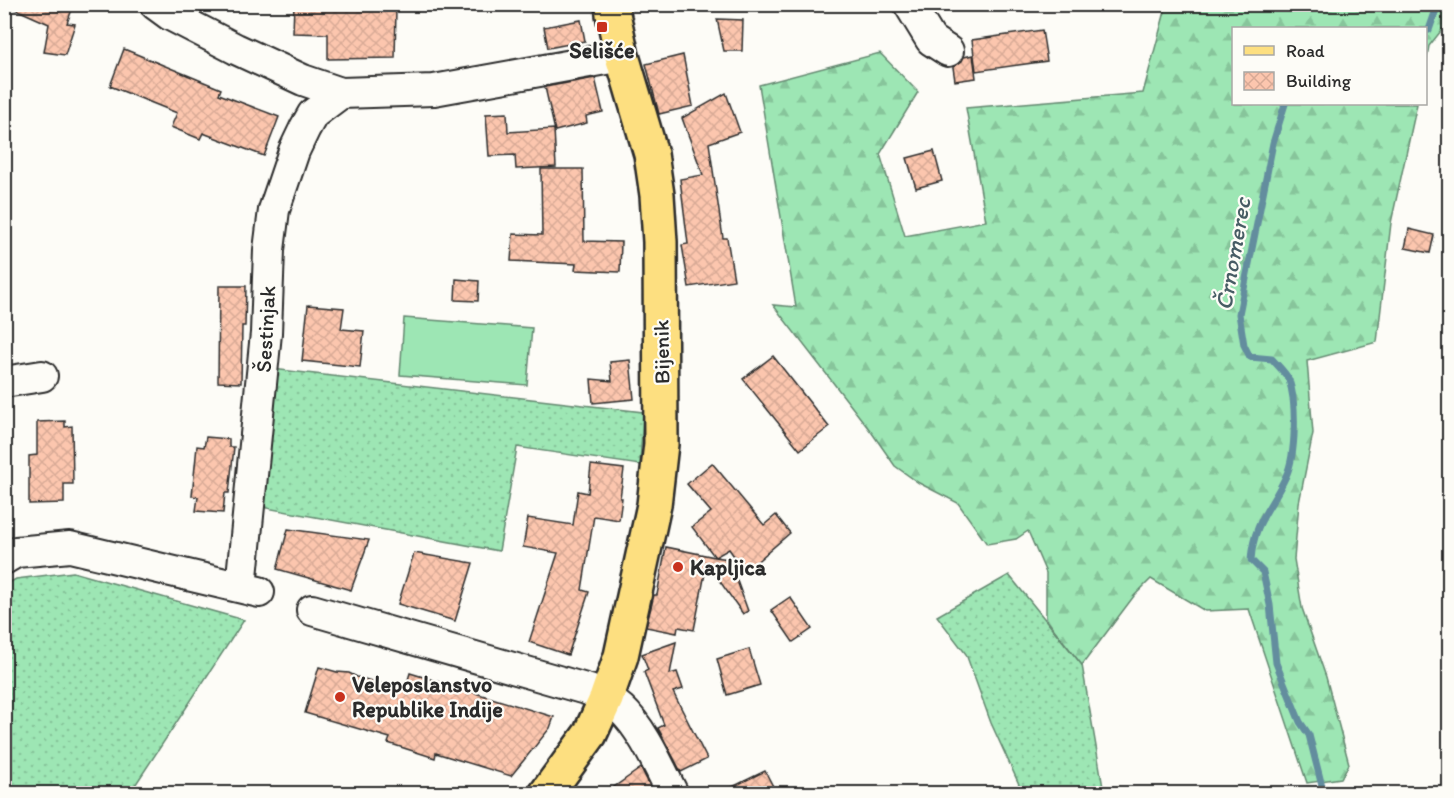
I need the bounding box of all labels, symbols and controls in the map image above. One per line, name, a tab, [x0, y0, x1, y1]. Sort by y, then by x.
marker: Selišće	[595, 20, 609, 34]
legend	[1232, 27, 1427, 105]
place label: Selišće	[569, 37, 635, 64]
text: Road	[1286, 40, 1325, 62]
text: Building	[1286, 70, 1352, 92]
water label: Črnomerec	[1208, 193, 1257, 312]
street label: Šestinjak	[250, 285, 281, 373]
street label: Bijenik	[647, 319, 676, 384]
place label: Kapljica	[690, 554, 767, 581]
marker: Kapljica	[671, 560, 685, 574]
place label: Veleposlanstvo Republike Indije	[352, 671, 503, 723]
marker: Veleposlanstvo Republike Indije	[333, 690, 347, 704]

